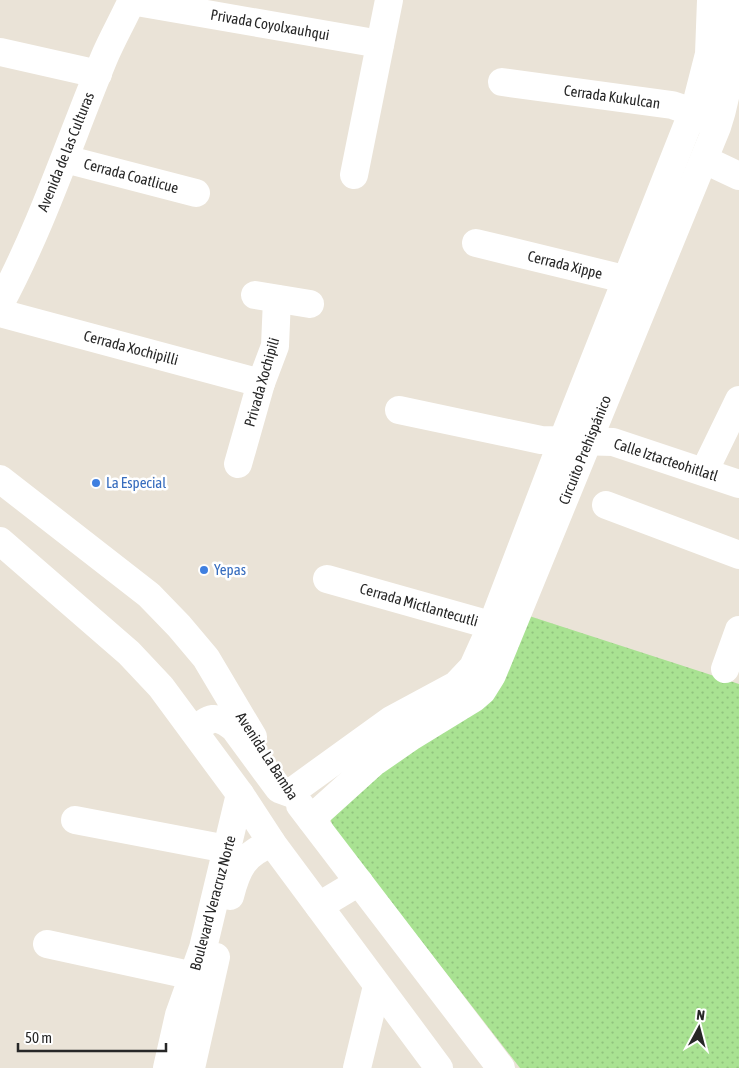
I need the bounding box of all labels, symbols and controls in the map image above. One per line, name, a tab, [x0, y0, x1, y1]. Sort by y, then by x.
street label: Privada Coyolxauhqui	[209, 6, 331, 43]
street label: Cerrada Kukulcan	[563, 81, 661, 112]
street label: Avenida de las Culturas	[34, 90, 97, 214]
street label: Cerrada Coatlicue	[82, 155, 181, 196]
street label: Cerrada Xippe	[526, 247, 604, 282]
street label: Cerrada Xochipilli	[82, 327, 180, 368]
street label: Privada Xochipili	[241, 335, 282, 429]
street label: Circuito Prehispánico	[555, 393, 614, 507]
street label: Calle Iztacteohitlatl	[612, 435, 720, 484]
place label: La Especial	[106, 474, 166, 491]
marker: La Especial	[90, 477, 102, 489]
place label: Yepas	[214, 561, 246, 578]
marker: Yepas	[198, 564, 210, 576]
street label: Cerrada Mictlantecutli	[358, 579, 480, 630]
street label: Avenida La Bamba	[233, 709, 302, 803]
street label: Boulevard Veracruz Norte	[186, 833, 239, 972]
north arrow	[674, 1003, 724, 1053]
text: N	[696, 1007, 706, 1024]
scale bar	[18, 1020, 165, 1052]
text: 50 m	[25, 1029, 52, 1046]

